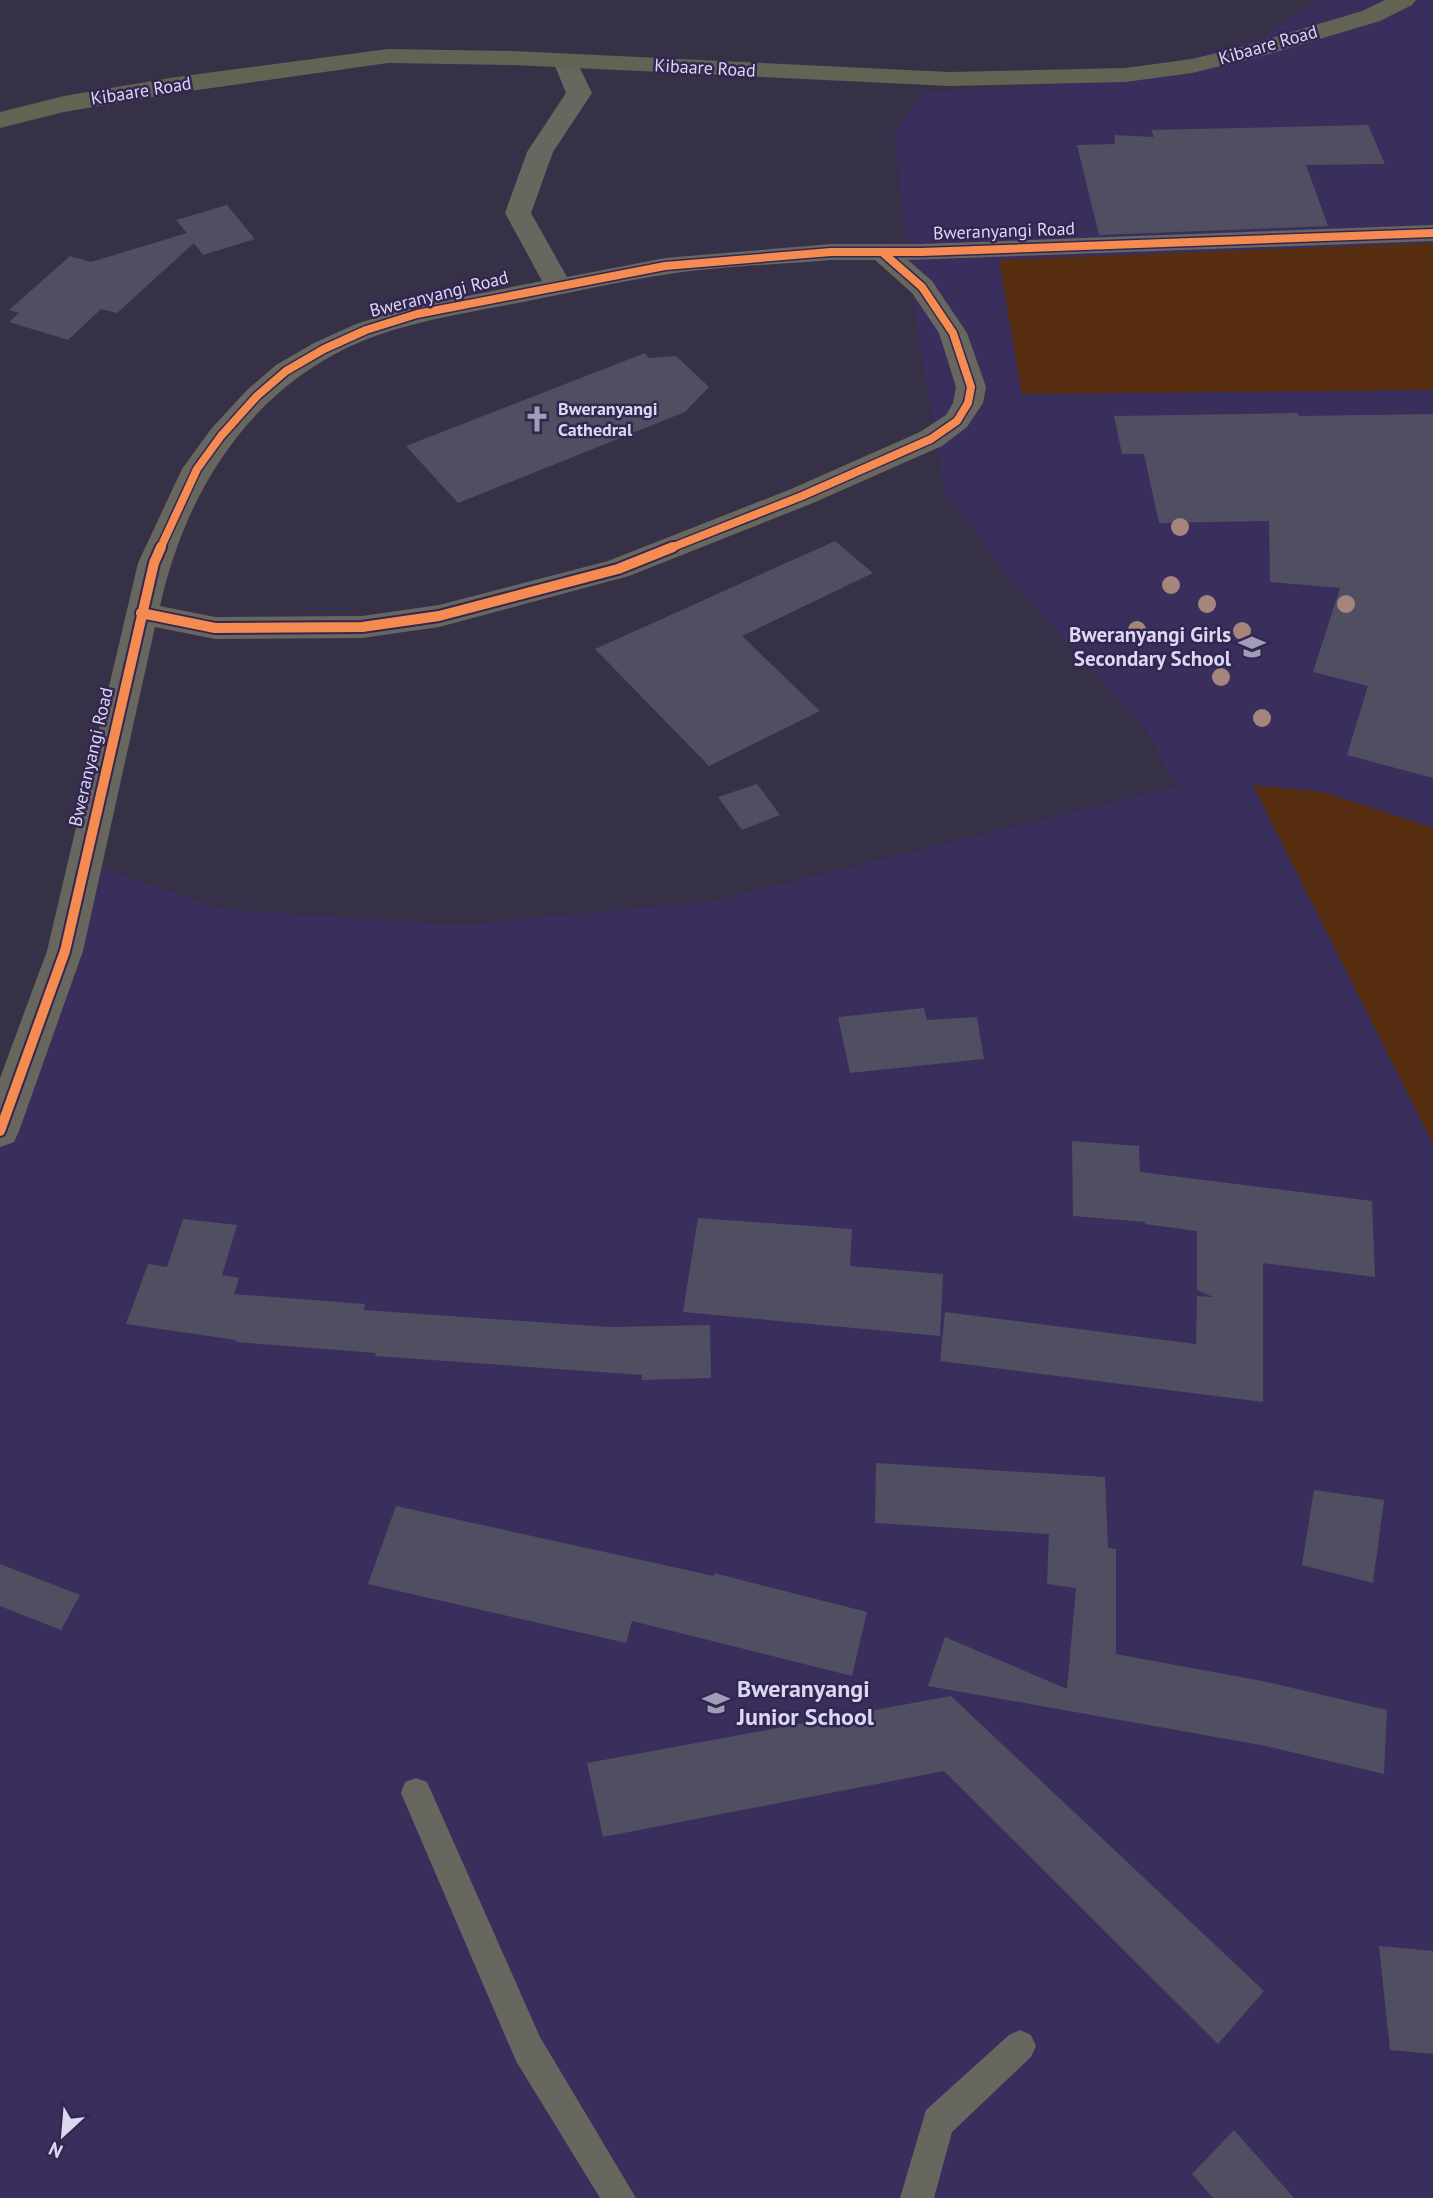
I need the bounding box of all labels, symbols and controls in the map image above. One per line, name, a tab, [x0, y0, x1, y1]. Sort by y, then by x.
street label: Kibaare Road	[1216, 19, 1320, 70]
street label: Kibaare Road	[654, 53, 756, 82]
street label: Kibaare Road	[89, 71, 193, 110]
street label: Bweranyangi Road	[933, 217, 1075, 244]
street label: Bweranyangi Road	[367, 265, 511, 322]
place label: Bweranyangi Cathedral	[558, 397, 658, 441]
church icon: Bweranyangi Cathedral	[522, 404, 552, 434]
place label: Bweranyangi Girls Secondary School	[1069, 621, 1232, 672]
school or university icon: Bweranyangi Girls Secondary School	[1237, 632, 1267, 662]
street label: Bweranyangi Road	[63, 685, 118, 829]
place label: Bweranyangi Junior School	[736, 1673, 875, 1732]
school or university icon: Bweranyangi Junior School	[701, 1688, 731, 1718]
north arrow	[28, 2100, 98, 2170]
text: N	[45, 2137, 66, 2164]

